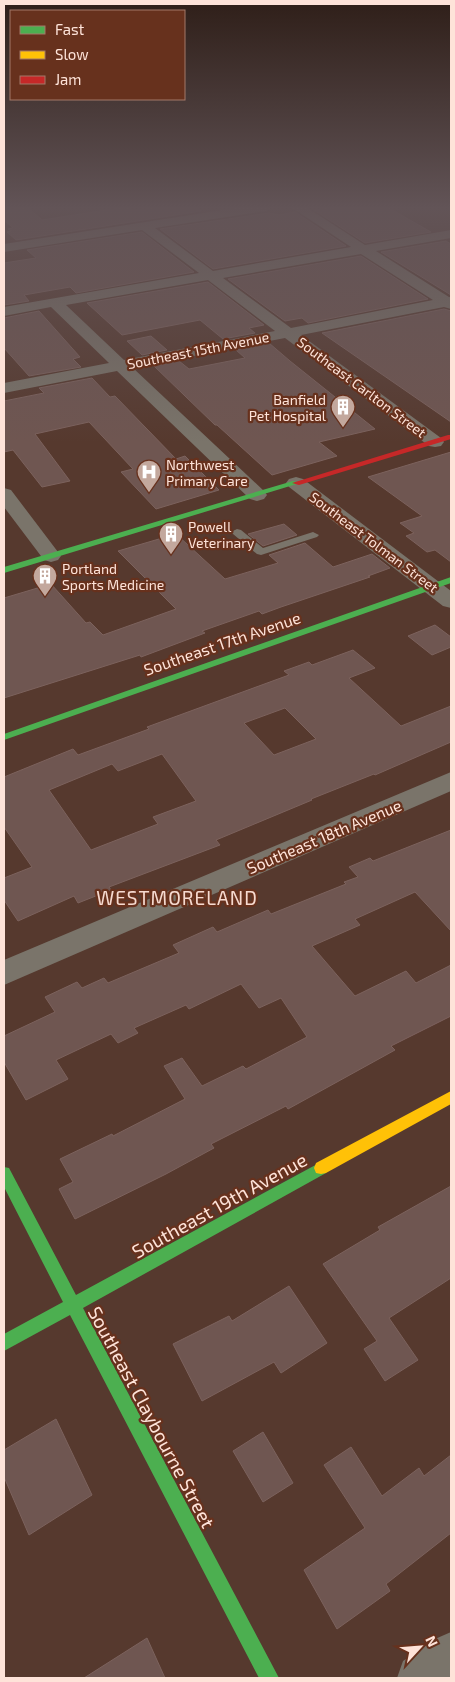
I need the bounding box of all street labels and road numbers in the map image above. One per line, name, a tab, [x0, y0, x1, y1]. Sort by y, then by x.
street label: Southeast 15th Avenue	[126, 328, 270, 372]
street label: Southeast Carlton Street	[294, 333, 430, 441]
street label: Southeast Tolman Street	[306, 488, 442, 596]
street label: Southeast 17th Avenue	[141, 607, 303, 679]
street label: Southeast 18th Avenue	[244, 795, 404, 877]
street label: Southeast 19th Avenue	[128, 1147, 310, 1263]
street label: Southeast Claybourne Street	[84, 1302, 220, 1532]

